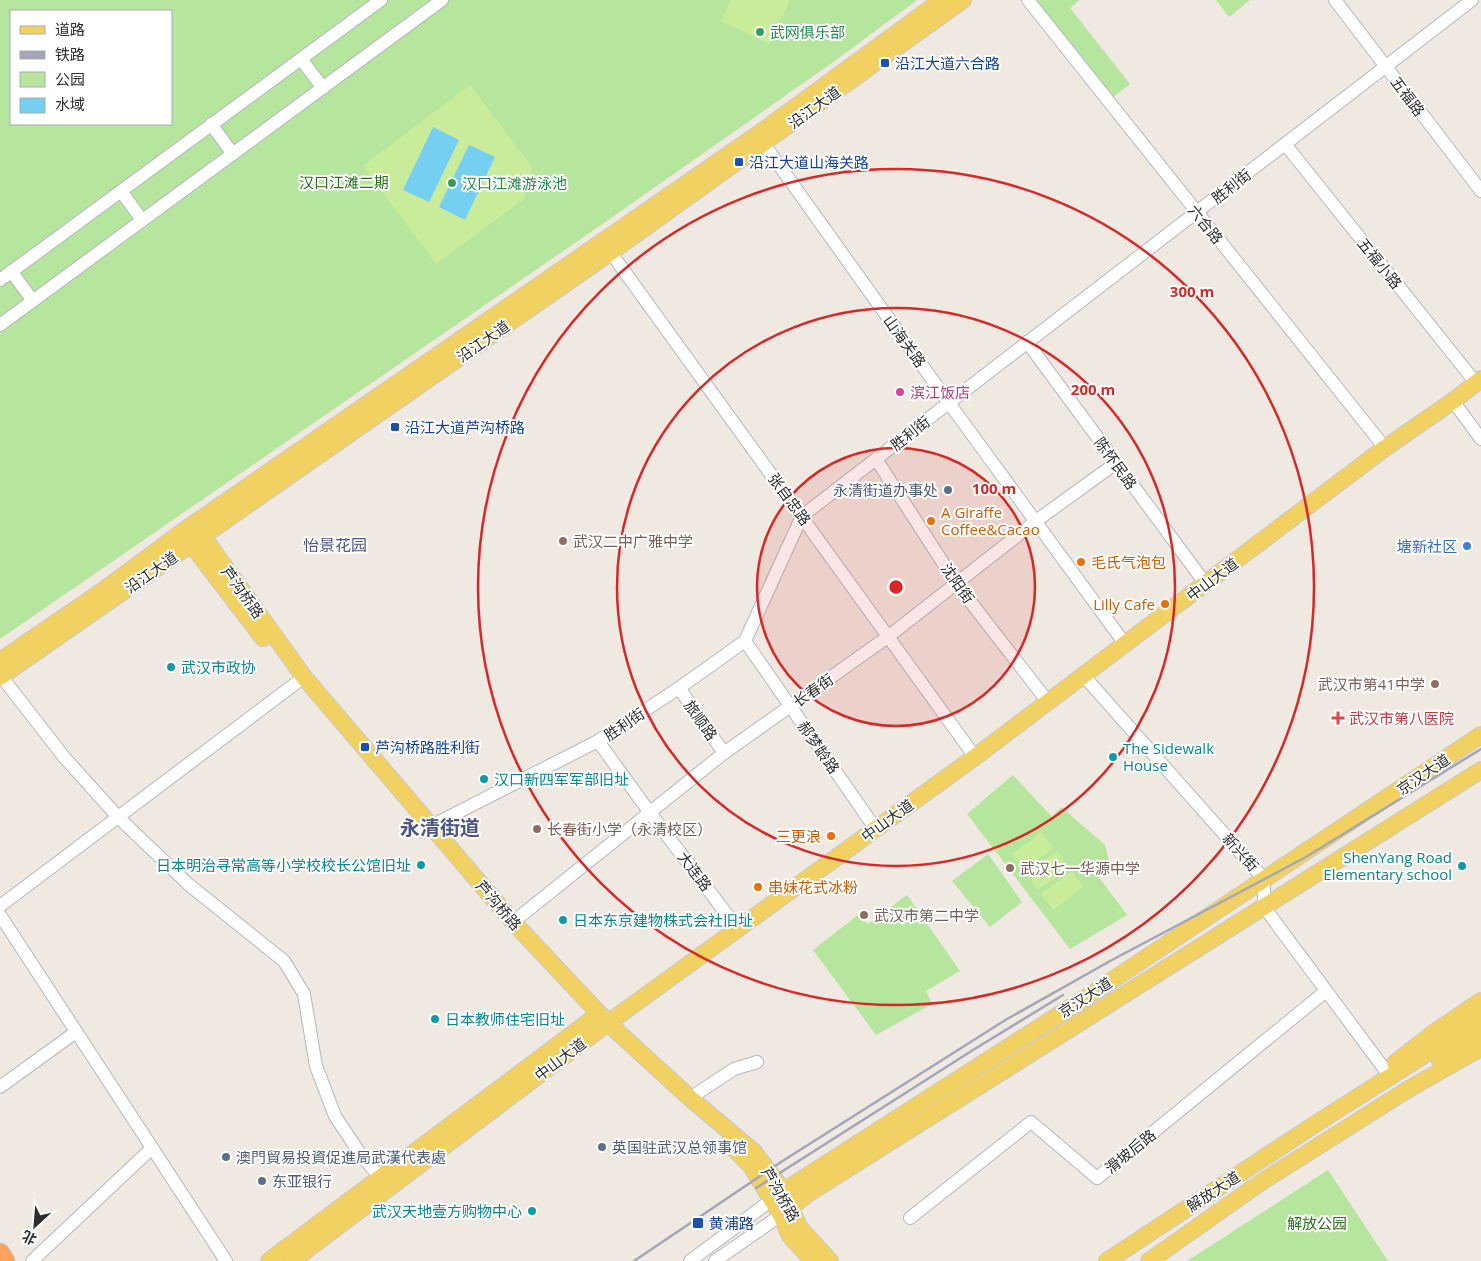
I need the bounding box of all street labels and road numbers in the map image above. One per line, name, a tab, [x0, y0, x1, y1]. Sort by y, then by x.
street label: 五福路	[1386, 72, 1430, 120]
street label: 沿江大道	[784, 81, 844, 133]
street label: 胜利街	[1207, 164, 1255, 208]
street label: 六合路	[1184, 200, 1228, 248]
street label: 五福小路	[1353, 233, 1407, 293]
street label: 山海关路	[879, 311, 931, 371]
street label: 沿江大道	[453, 316, 513, 366]
street label: 胜利街	[886, 411, 934, 455]
street label: 陈怀民路	[1090, 433, 1142, 493]
street label: 张自忠路	[764, 469, 816, 529]
street label: 沿江大道	[121, 547, 181, 597]
street label: 中山大道	[1182, 553, 1242, 605]
street label: 沈阳街	[937, 559, 979, 607]
street label: 芦沟桥路	[217, 562, 269, 622]
street label: 长春街	[789, 669, 837, 711]
street label: 旅顺路	[680, 696, 722, 744]
street label: 胜利街	[600, 703, 648, 745]
street label: 郝梦龄路	[794, 717, 844, 777]
street label: 京汉大道	[1393, 749, 1453, 799]
street label: 中山大道	[857, 794, 917, 846]
street label: 新兴街	[1219, 829, 1263, 875]
street label: 大连路	[673, 847, 717, 895]
street label: 芦沟桥路	[472, 876, 526, 934]
street label: 京汉大道	[1054, 972, 1116, 1022]
street label: 中山大道	[530, 1033, 590, 1085]
street label: 滑坡后路	[1100, 1124, 1160, 1178]
street label: 芦沟桥路	[757, 1163, 805, 1225]
street label: 解放大道	[1182, 1166, 1244, 1216]

